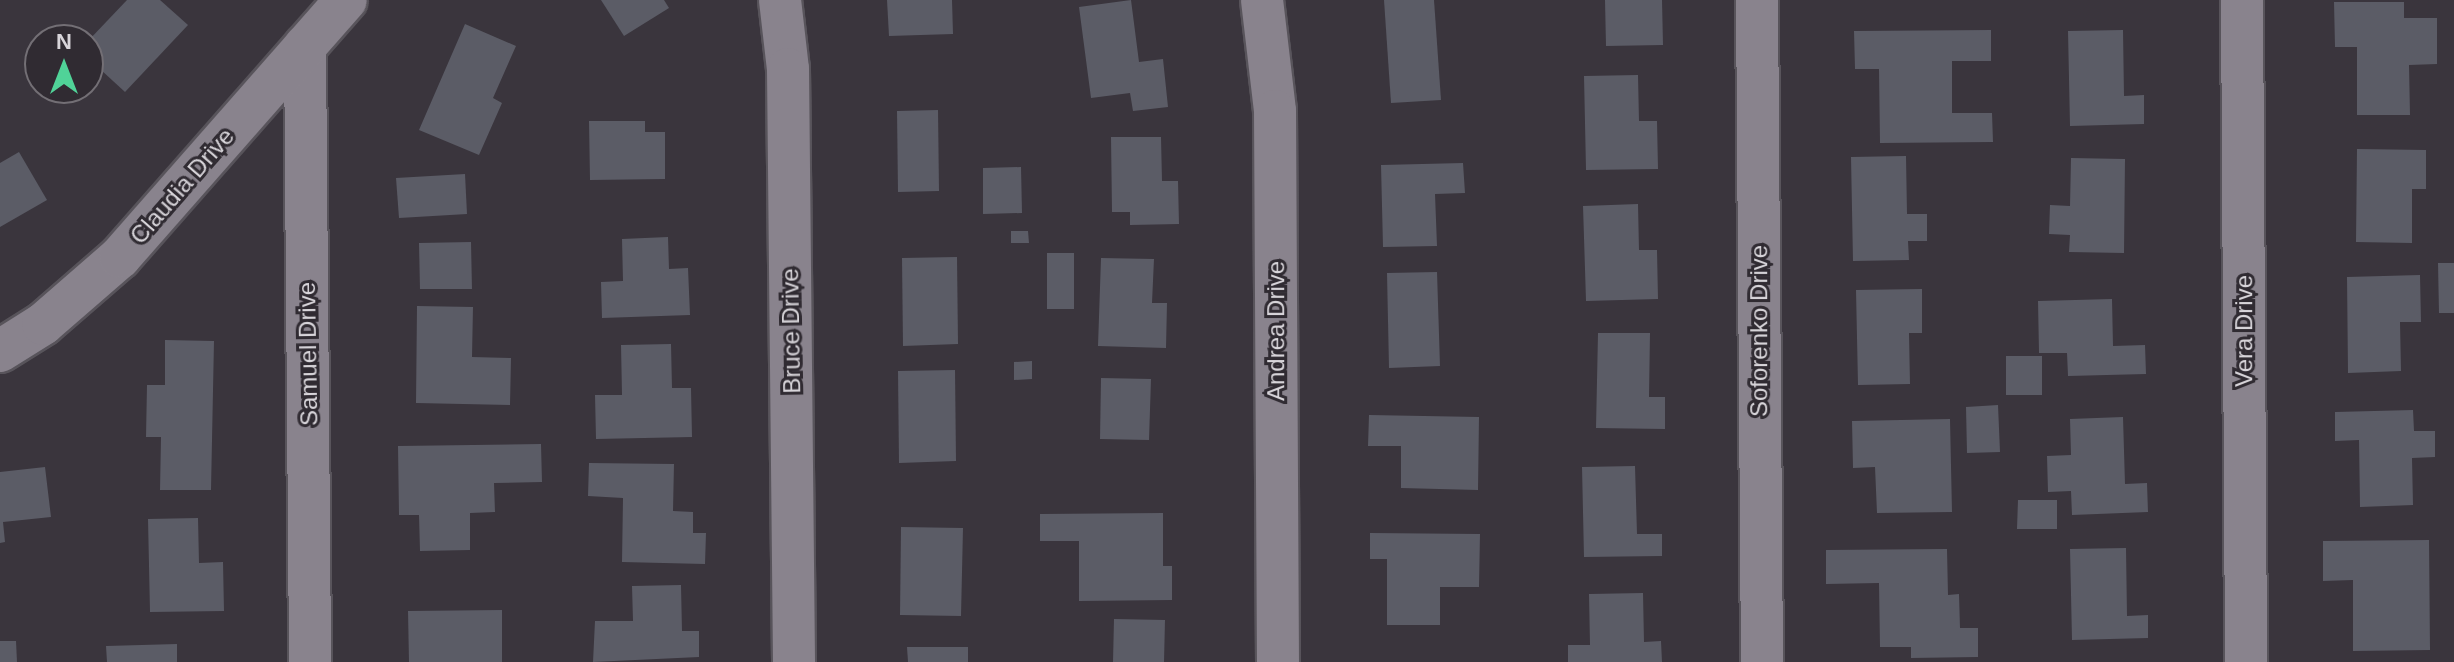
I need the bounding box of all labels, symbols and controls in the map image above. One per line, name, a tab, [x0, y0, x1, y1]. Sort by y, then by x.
north arrow	[24, 24, 104, 104]
text: N	[56, 29, 72, 54]
street label: Claudia Drive	[124, 122, 240, 250]
street label: Soforenko Drive	[1745, 245, 1773, 417]
street label: Andrea Drive	[1262, 261, 1290, 401]
street label: Bruce Drive	[776, 268, 806, 394]
street label: Vera Drive	[2230, 275, 2258, 387]
street label: Samuel Drive	[292, 282, 324, 426]

